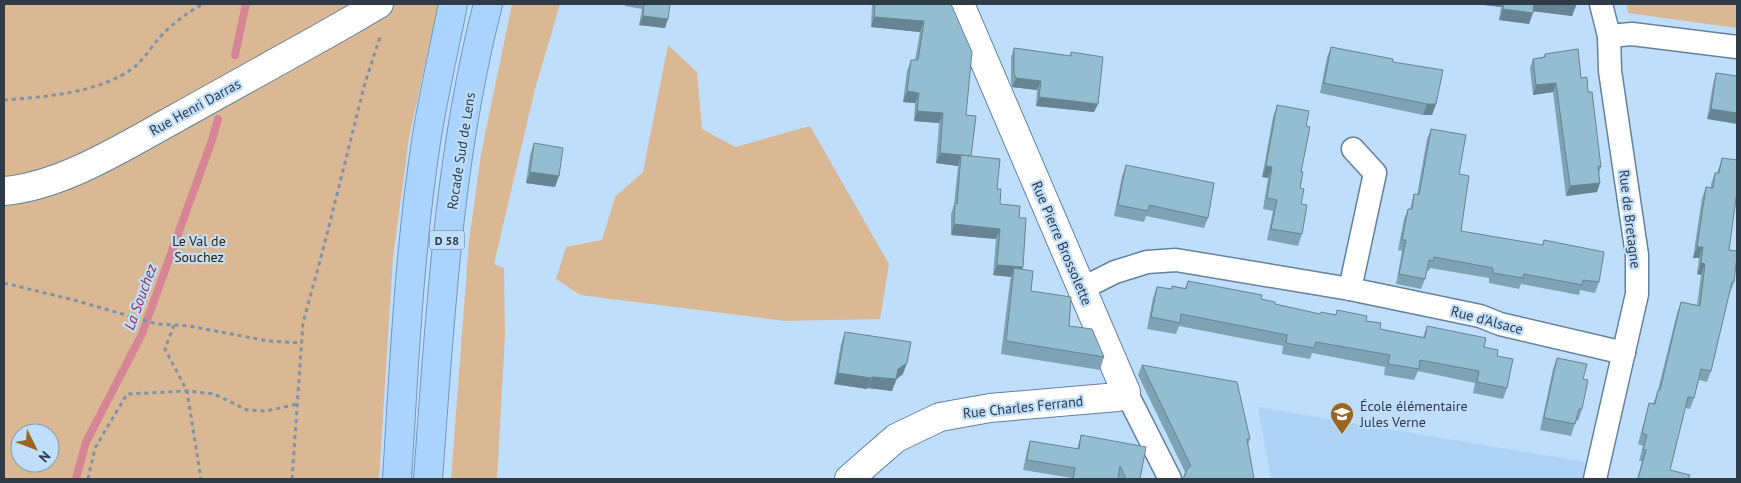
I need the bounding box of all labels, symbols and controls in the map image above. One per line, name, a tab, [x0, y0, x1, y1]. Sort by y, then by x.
street label: Rue Henri Darras	[146, 74, 244, 139]
street label: Rocade Sud de Lens	[443, 91, 479, 211]
street label: Rue de Bretagne	[1615, 169, 1645, 269]
street label: Rue Pierre Brossolette	[1028, 178, 1096, 308]
road number: D 58	[430, 230, 464, 250]
park label: Le Val de Souchez	[172, 232, 226, 266]
water label: La Souchez	[119, 261, 161, 332]
street label: Rue d'Alsace	[1449, 302, 1525, 338]
street label: Rue Charles Ferrand	[962, 392, 1084, 422]
place label: École élémentaire Jules Verne	[1359, 397, 1468, 431]
school or university icon: École élémentaire Jules Verne	[1329, 401, 1355, 435]
north arrow	[10, 423, 60, 473]
text: N	[35, 447, 54, 466]

